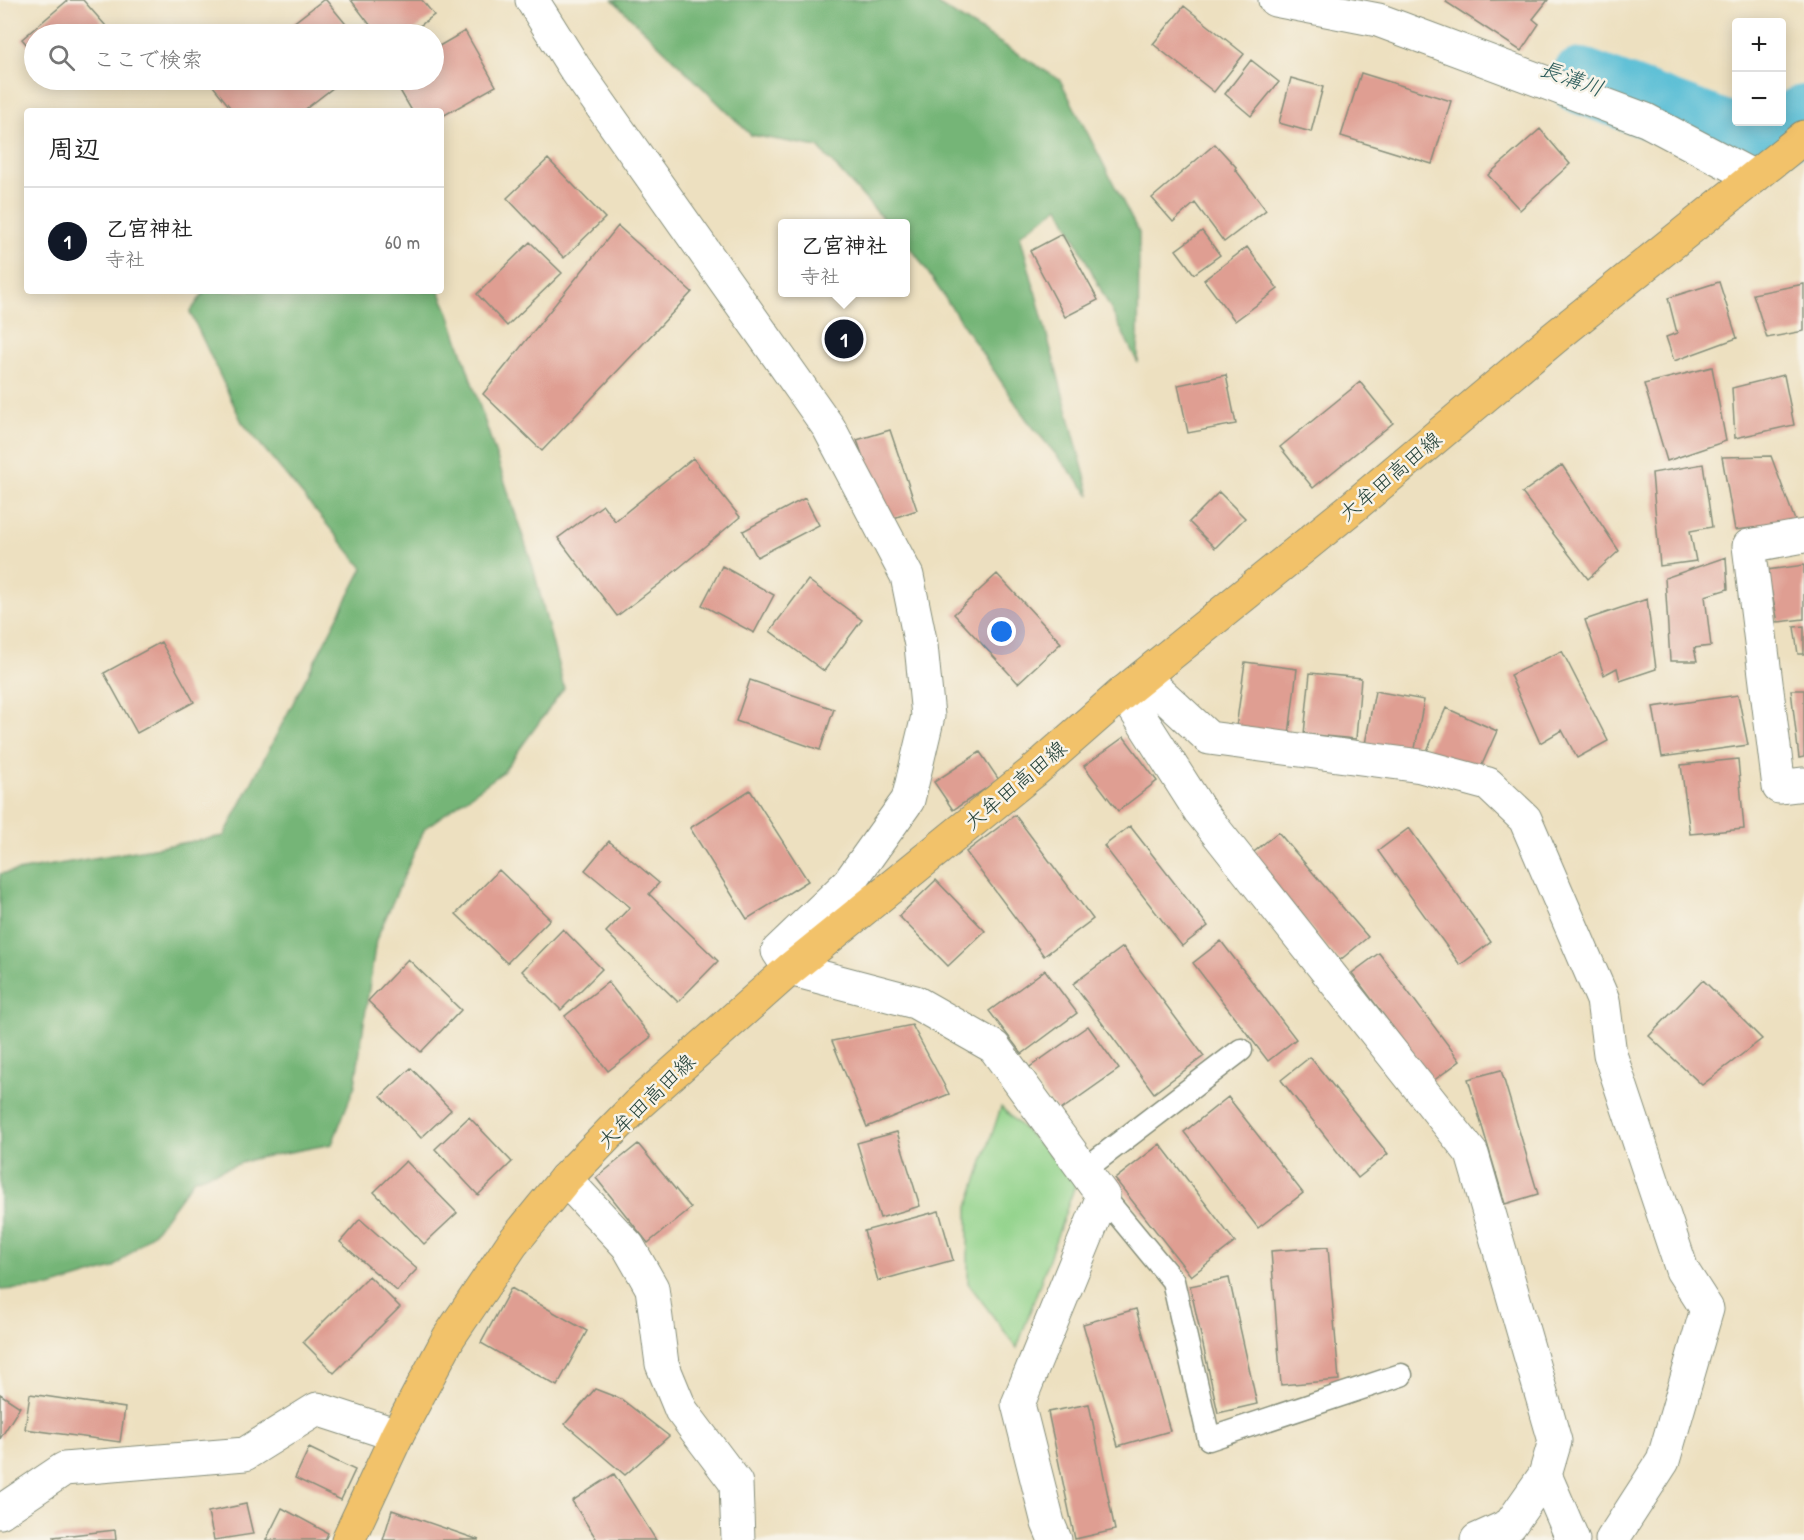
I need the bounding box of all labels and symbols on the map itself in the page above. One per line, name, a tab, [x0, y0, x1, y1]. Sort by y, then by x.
water label: 長溝川	[1536, 53, 1608, 103]
pin: 1	[824, 316, 864, 362]
street label: 大牟田高田線	[1332, 424, 1448, 528]
your location	[987, 617, 1016, 646]
street label: 大牟田高田線	[957, 733, 1073, 837]
street label: 大牟田高田線	[591, 1047, 701, 1155]

